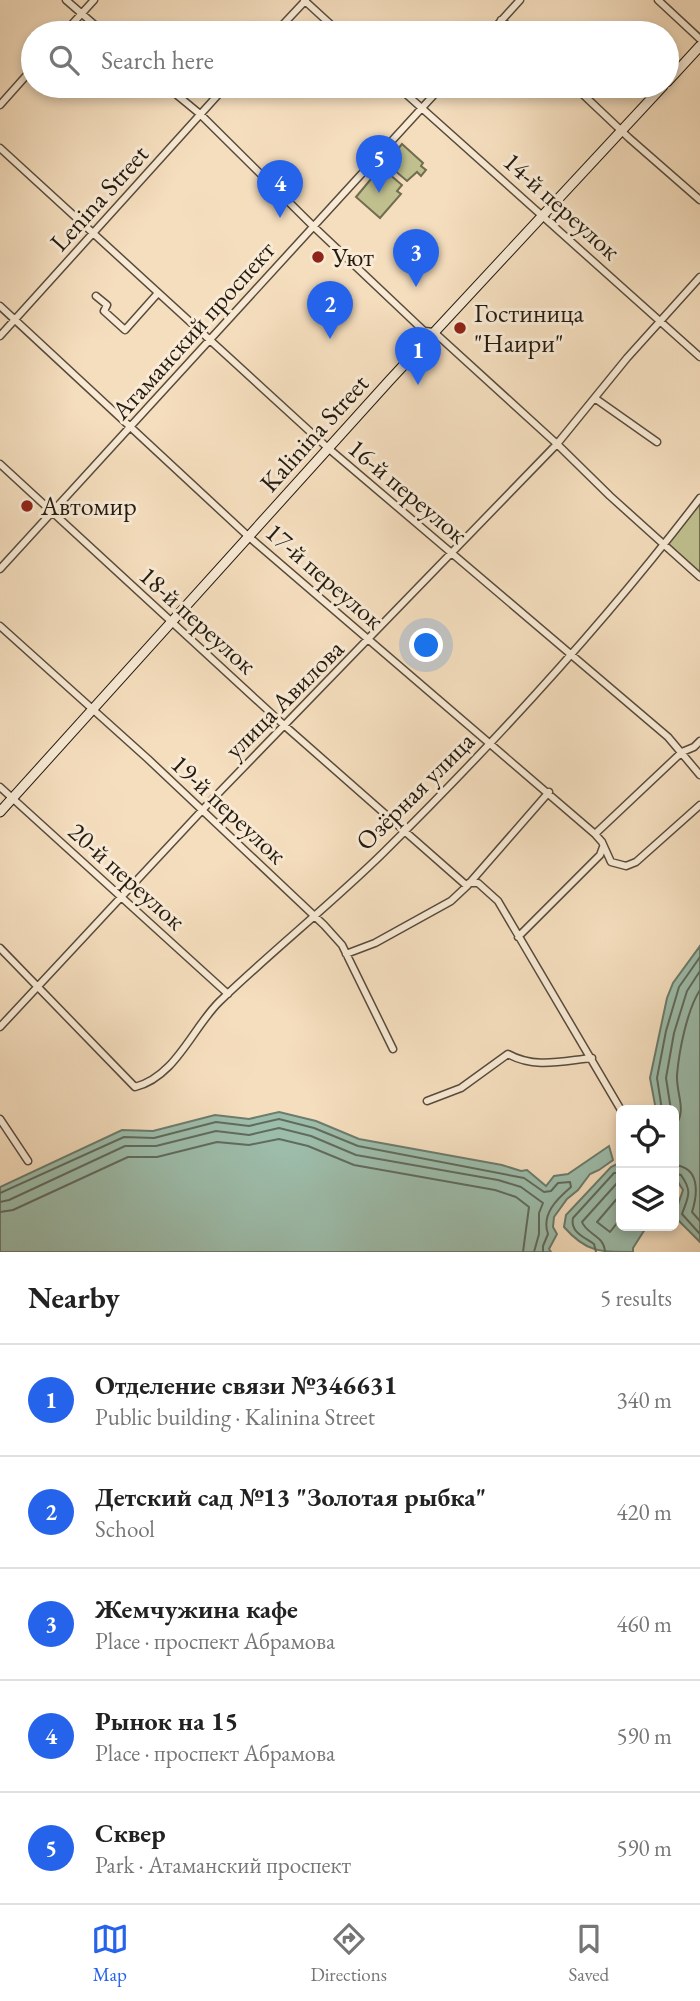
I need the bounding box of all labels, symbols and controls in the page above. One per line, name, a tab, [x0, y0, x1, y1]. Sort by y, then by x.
search box	[21, 21, 679, 98]
icon: search	[45, 41, 83, 79]
text: Search here	[101, 43, 214, 77]
pin: 5	[356, 135, 402, 193]
street label: Lenina Street	[42, 138, 156, 258]
street label: 14-й переулок	[496, 144, 628, 268]
pin: 4	[257, 160, 303, 218]
pin: 3	[393, 229, 439, 287]
street label: Атаманский проспект	[103, 233, 283, 427]
place label: Уют	[331, 240, 374, 274]
marker: Уют	[310, 249, 326, 265]
pin: 2	[307, 281, 353, 339]
place label: Гостиница "Наири"	[474, 296, 585, 360]
marker: Гостиница "Наири"	[452, 320, 468, 336]
pin: 1	[395, 327, 441, 385]
street label: Kalinina Street	[252, 367, 376, 499]
street label: 16-й переулок	[341, 431, 475, 551]
place label: Автомир	[40, 489, 137, 523]
marker: Автомир	[19, 498, 35, 514]
street label: 17-й переулок	[259, 515, 392, 637]
street label: 18-й переулок	[132, 558, 264, 682]
your location	[409, 628, 443, 662]
street label: улица Авилова	[217, 632, 351, 766]
street label: Озёрная улица	[348, 724, 482, 858]
street label: 19-й переулок	[164, 747, 295, 872]
street label: 20-й переулок	[61, 814, 193, 938]
map controls	[616, 1105, 679, 1231]
button: locate	[616, 1105, 679, 1168]
button: layers	[616, 1168, 679, 1231]
text: Nearby	[28, 1278, 120, 1317]
text: 5 results	[600, 1283, 672, 1313]
text: Отделение связи №346631	[95, 1368, 397, 1402]
text: 1	[45, 1385, 57, 1415]
text: 340 m	[616, 1385, 672, 1415]
text: Public building · Kalinina Street	[95, 1402, 375, 1432]
text: Детский сад №13 "Золотая рыбка"	[95, 1480, 486, 1514]
text: 2	[45, 1497, 57, 1527]
text: 420 m	[616, 1497, 672, 1527]
text: School	[95, 1514, 155, 1544]
text: Жемчужина кафе	[95, 1592, 298, 1626]
text: 3	[45, 1609, 57, 1639]
text: 460 m	[616, 1609, 672, 1639]
text: Place · проспект Абрамова	[95, 1626, 335, 1656]
text: Рынок на 15	[95, 1704, 238, 1738]
text: 4	[45, 1721, 57, 1751]
text: 590 m	[616, 1721, 672, 1751]
text: Place · проспект Абрамова	[95, 1738, 335, 1768]
text: Сквер	[95, 1816, 166, 1850]
text: 5	[45, 1833, 57, 1863]
text: 590 m	[616, 1833, 672, 1863]
text: Park · Атаманский проспект	[95, 1850, 351, 1880]
tab: Map	[91, 1920, 129, 1987]
tab: Directions	[310, 1920, 387, 1987]
tab: Saved	[568, 1920, 609, 1987]

